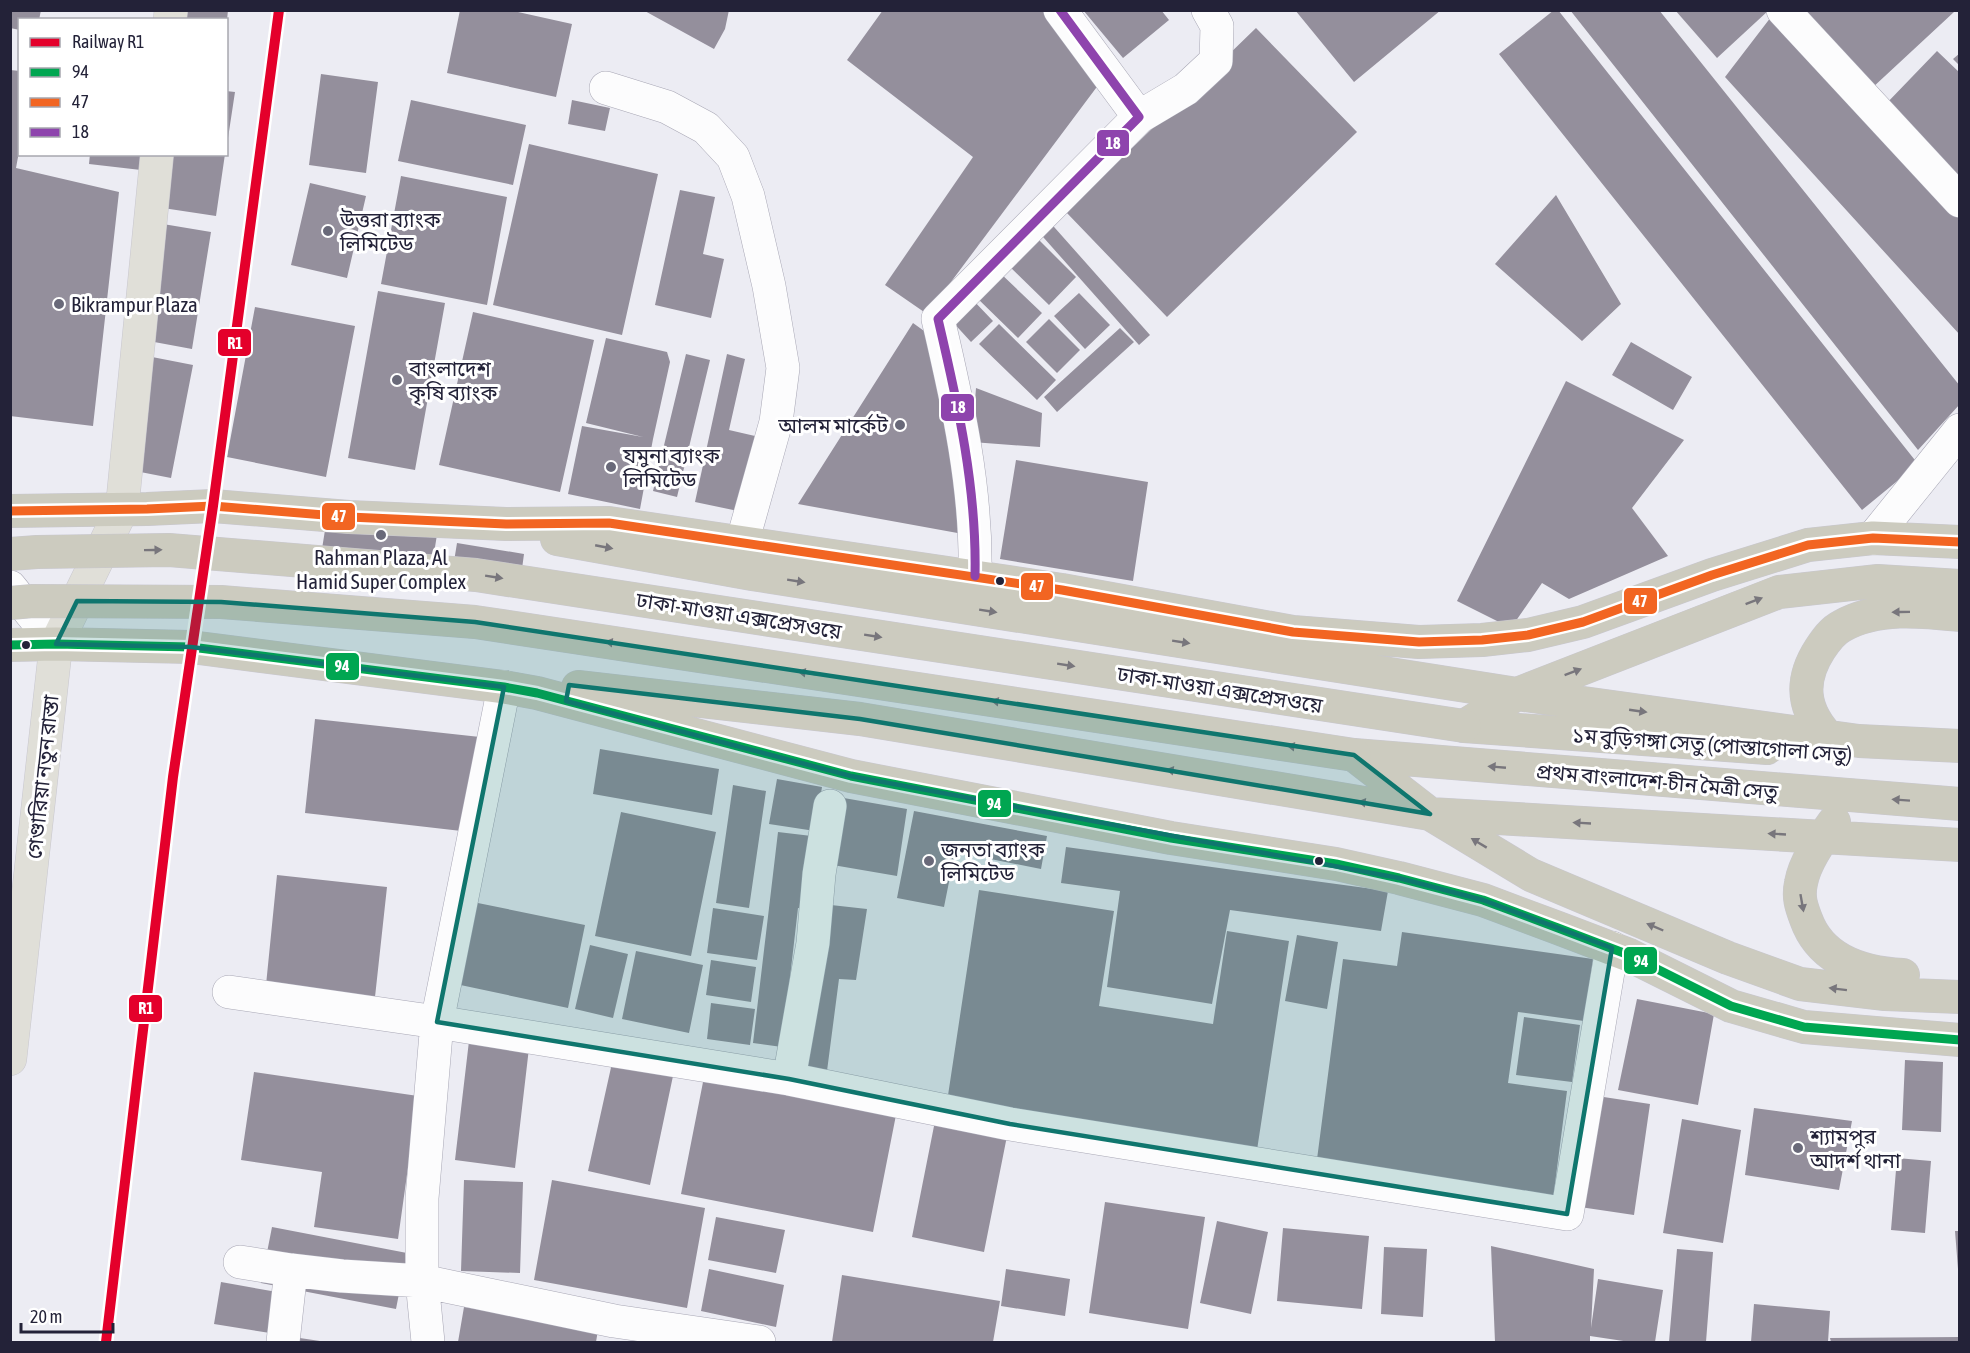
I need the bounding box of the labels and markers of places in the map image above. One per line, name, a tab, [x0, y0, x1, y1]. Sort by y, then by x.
place label: উত্তরা ব্যাংক লিমিটেড	[339, 207, 442, 255]
marker: উত্তরা ব্যাংক লিমিটেড	[321, 224, 335, 238]
place label: Bikrampur Plaza	[71, 292, 198, 316]
marker: Bikrampur Plaza	[52, 297, 66, 311]
place label: বাংলাদেশ কৃষি ব্যাংক	[408, 356, 499, 406]
marker: বাংলাদেশ কৃষি ব্যাংক	[390, 373, 404, 387]
place label: আলম মার্কেট	[777, 413, 889, 437]
marker: আলম মার্কেট	[893, 418, 907, 432]
place label: যমুনা ব্যাংক লিমিটেড	[622, 443, 721, 491]
marker: যমুনা ব্যাংক লিমিটেড	[604, 460, 618, 474]
marker: Rahman Plaza, Al Hamid Super Complex	[374, 528, 388, 542]
place label: Rahman Plaza, Al Hamid Super Complex	[296, 545, 466, 593]
unlabelled marker	[994, 575, 1006, 587]
unlabelled marker	[20, 639, 32, 651]
place label: জনতা ব্যাংক লিমিটেড	[940, 837, 1046, 885]
marker: জনতা ব্যাংক লিমিটেড	[922, 854, 936, 868]
unlabelled marker	[1313, 855, 1325, 867]
place label: শ্যামপুর আদর্শ থানা	[1809, 1124, 1901, 1172]
marker: শ্যামপুর আদর্শ থানা	[1791, 1141, 1805, 1155]

